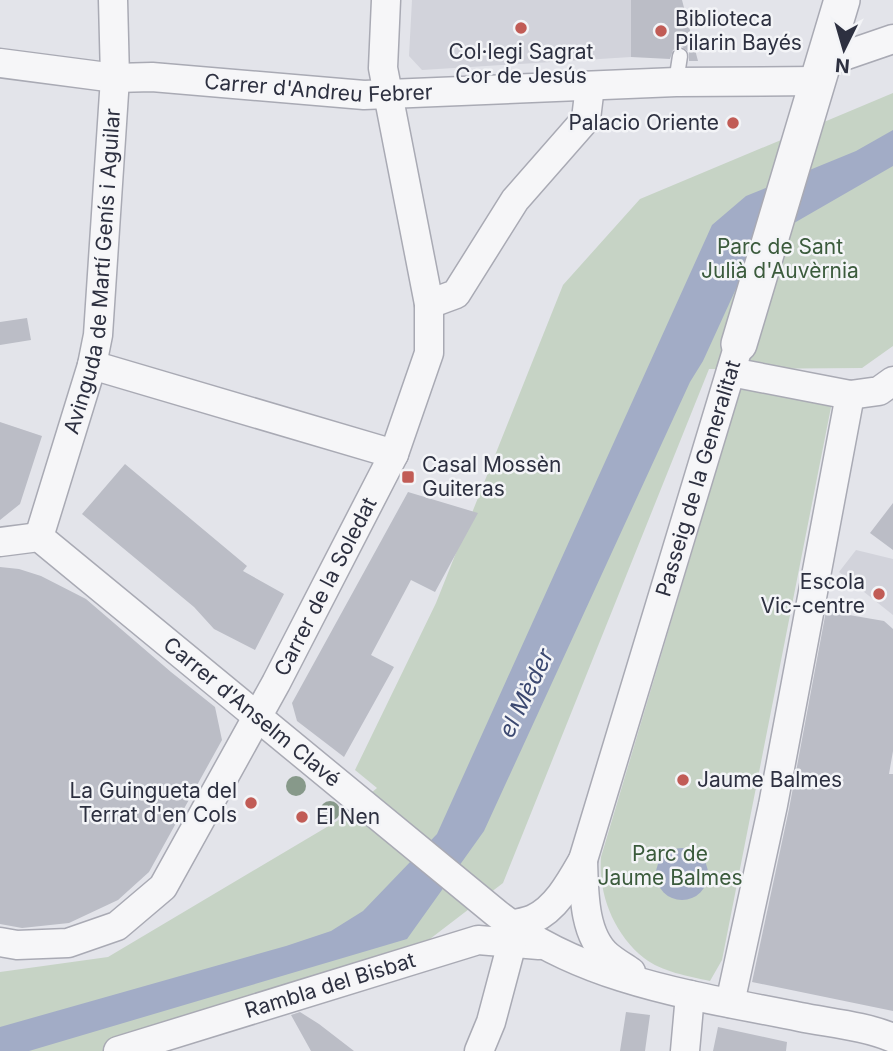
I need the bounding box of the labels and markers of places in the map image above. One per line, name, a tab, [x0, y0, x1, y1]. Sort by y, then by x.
place label: Biblioteca Pilarin Bayés	[675, 6, 802, 55]
marker: Col·legi Sagrat Cor de Jesús	[513, 20, 529, 36]
marker: Biblioteca Pilarin Bayés	[653, 23, 669, 39]
place label: Col·legi Sagrat Cor de Jesús	[449, 39, 594, 88]
place label: Palacio Oriente	[568, 110, 719, 135]
marker: Palacio Oriente	[725, 115, 741, 131]
place label: Casal Mossèn Guiteras	[422, 452, 561, 501]
marker: Casal Mossèn Guiteras	[400, 469, 416, 485]
place label: Escola Vic-centre	[760, 569, 865, 618]
marker: Escola Vic-centre	[871, 586, 887, 602]
place label: Jaume Balmes	[697, 767, 842, 792]
marker: Jaume Balmes	[675, 772, 691, 788]
place label: La Guingueta del Terrat d'en Cols	[69, 778, 237, 827]
marker: La Guingueta del Terrat d'en Cols	[243, 795, 259, 811]
place label: El Nen	[316, 804, 380, 829]
marker: El Nen	[294, 809, 310, 825]

